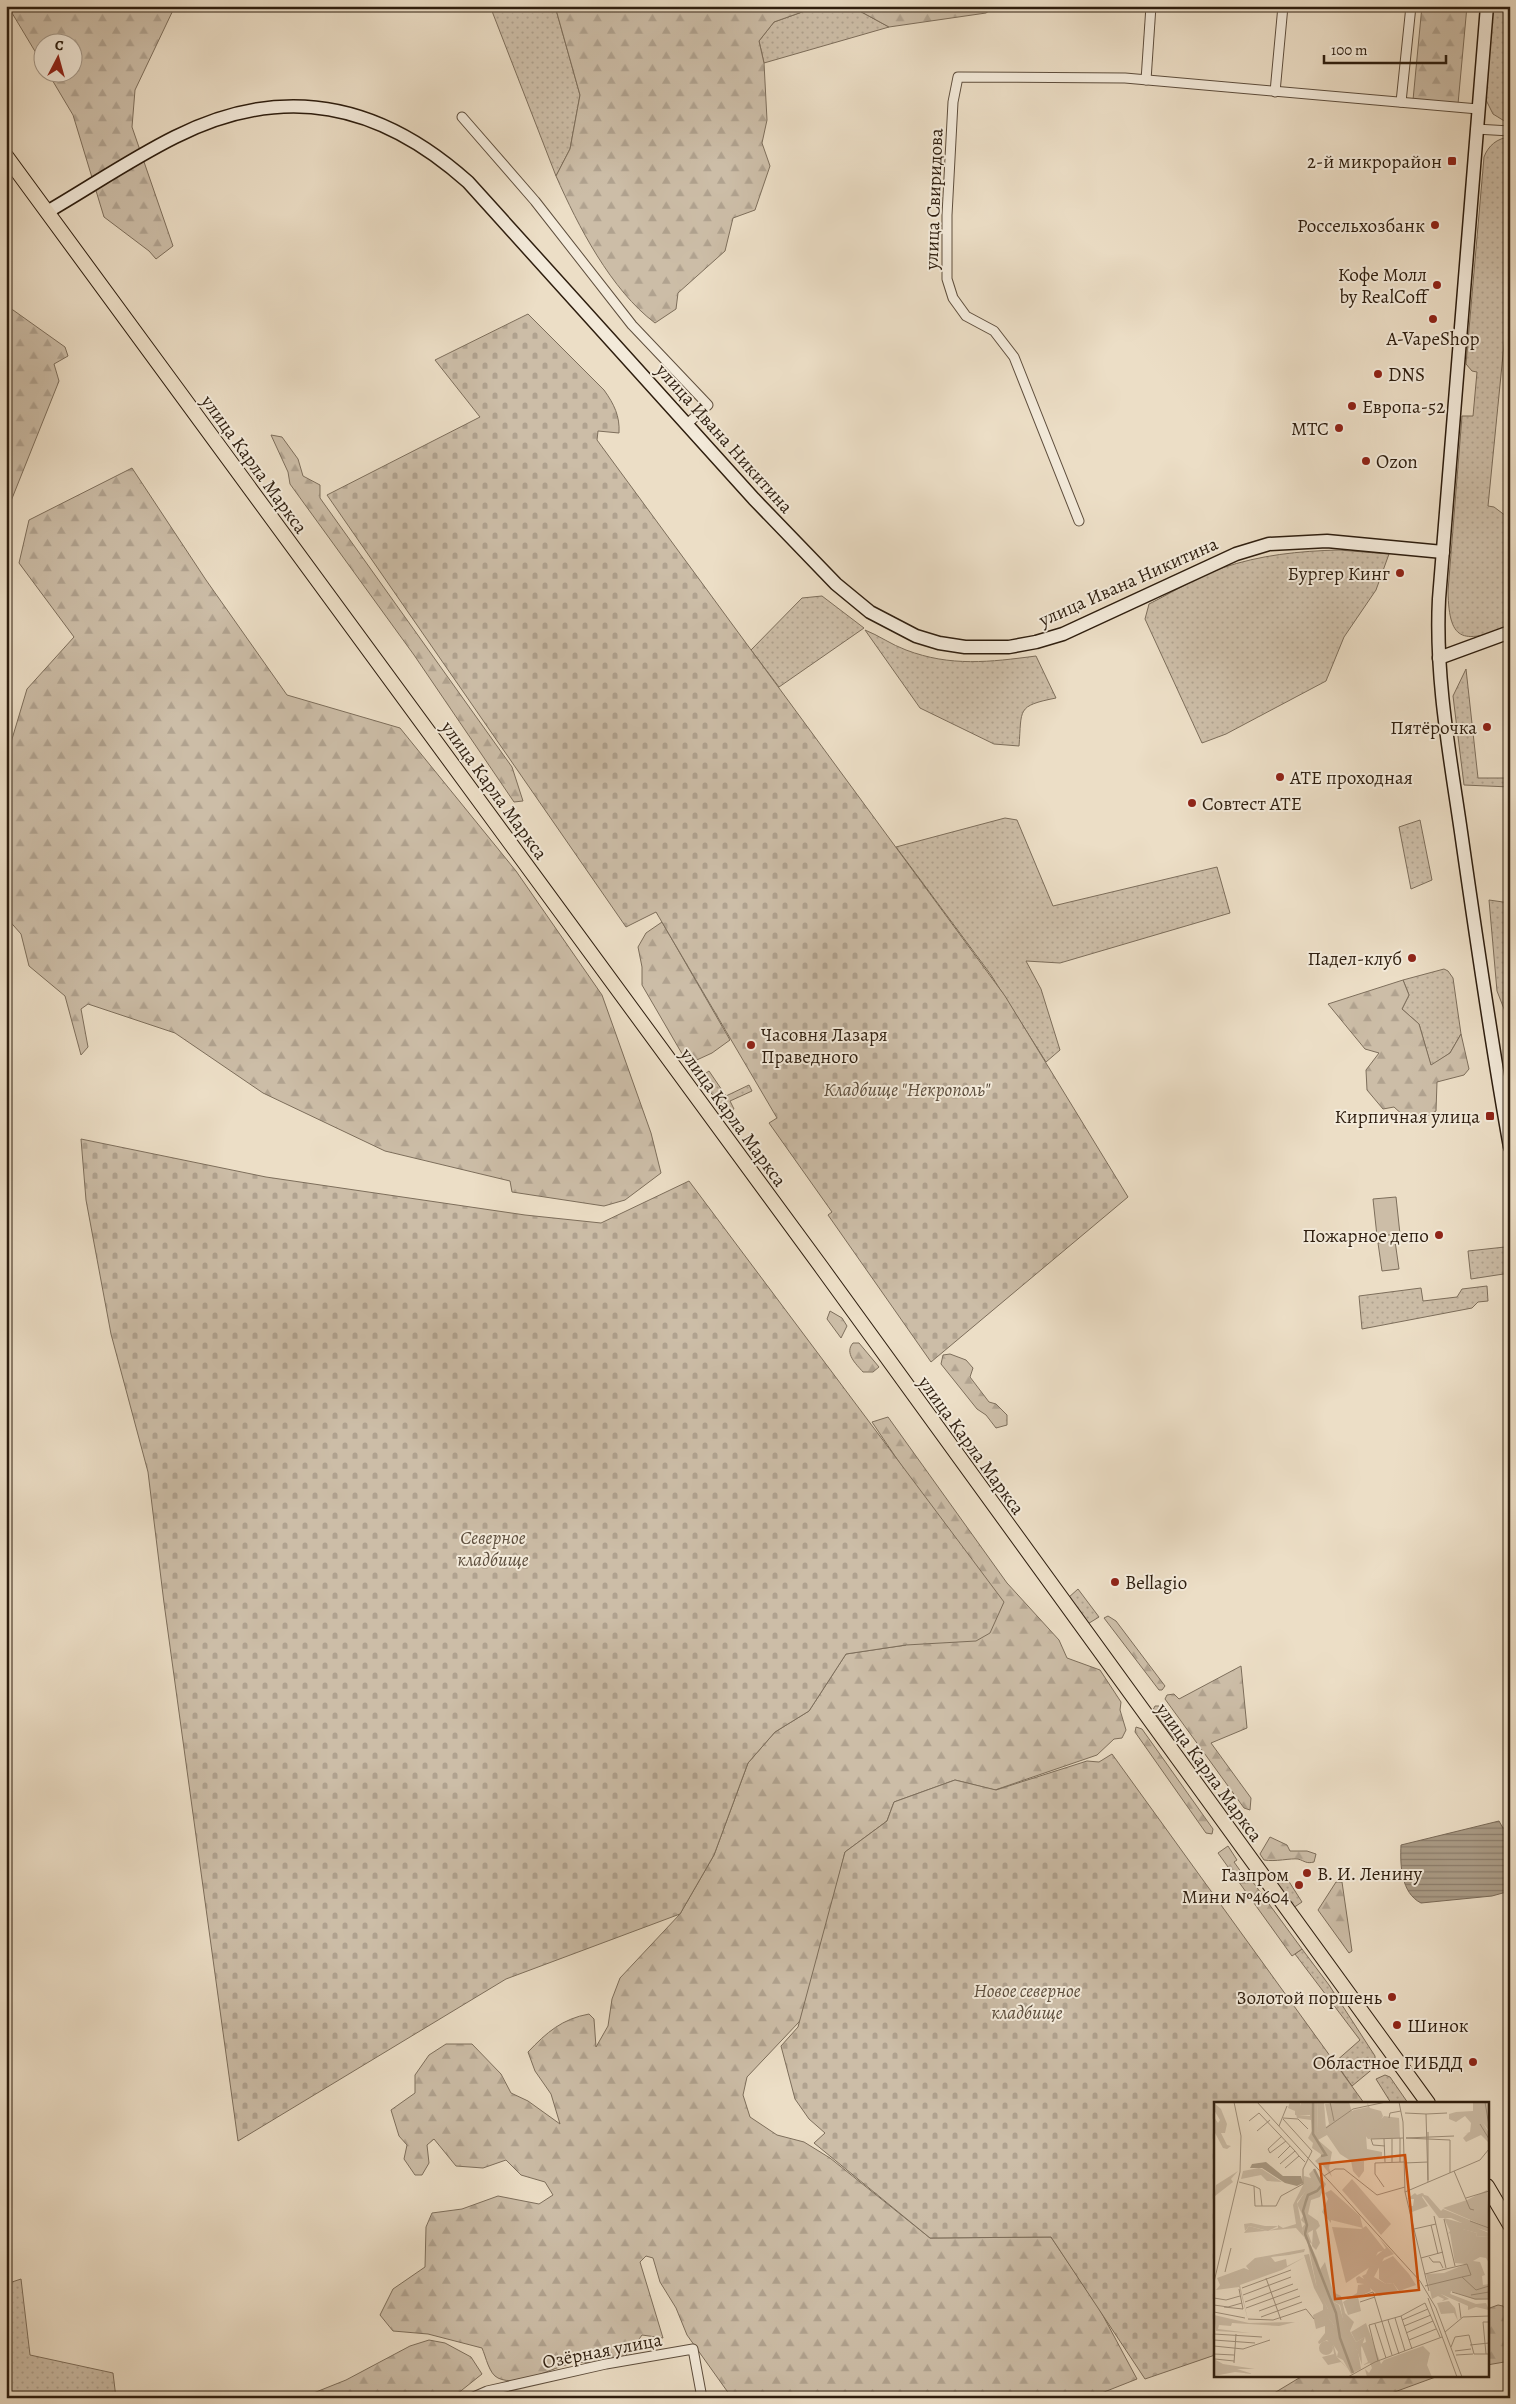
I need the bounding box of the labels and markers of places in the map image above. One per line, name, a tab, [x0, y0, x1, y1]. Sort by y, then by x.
place label: 2-й микрорайон	[1307, 149, 1442, 175]
marker: 2-й микрорайон	[1446, 155, 1458, 167]
place label: Россельхозбанк	[1297, 213, 1425, 239]
marker: Россельхозбанк	[1429, 219, 1441, 231]
place label: Кофе Молл by RealCoff	[1338, 262, 1430, 310]
marker: Кофе Молл by RealCoff	[1431, 279, 1443, 291]
marker: A-VapeShop	[1427, 313, 1439, 325]
place label: A-VapeShop	[1386, 326, 1479, 352]
place label: DNS	[1388, 362, 1425, 388]
marker: DNS	[1372, 368, 1384, 380]
place label: Европа-52	[1362, 394, 1445, 420]
marker: Европа-52	[1346, 400, 1358, 412]
place label: МТС	[1291, 416, 1329, 442]
marker: МТС	[1333, 422, 1345, 434]
place label: Ozon	[1376, 449, 1418, 475]
marker: Ozon	[1360, 455, 1372, 467]
place label: Бургер Кинг	[1287, 561, 1390, 587]
marker: Бургер Кинг	[1394, 567, 1406, 579]
place label: Пятёрочка	[1390, 715, 1477, 741]
marker: Пятёрочка	[1481, 721, 1493, 733]
place label: АТЕ проходная	[1289, 765, 1413, 791]
marker: АТЕ проходная	[1274, 771, 1286, 783]
place label: Совтест АТЕ	[1202, 791, 1302, 817]
marker: Совтест АТЕ	[1186, 797, 1198, 809]
place label: Падел-клуб	[1308, 946, 1402, 972]
marker: Падел-клуб	[1406, 952, 1418, 964]
place label: Часовня Лазаря Праведного	[761, 1022, 888, 1070]
marker: Часовня Лазаря Праведного	[745, 1039, 757, 1051]
place label: Кирпичная улица	[1334, 1104, 1480, 1130]
marker: Кирпичная улица	[1484, 1110, 1496, 1122]
place label: Пожарное депо	[1302, 1223, 1429, 1249]
marker: Пожарное депо	[1433, 1229, 1445, 1241]
place label: Bellagio	[1125, 1570, 1187, 1596]
marker: Bellagio	[1109, 1576, 1121, 1588]
place label: В. И. Ленину	[1317, 1861, 1423, 1887]
place label: Газпром Мини №4604	[1182, 1862, 1289, 1910]
marker: В. И. Ленину	[1301, 1867, 1313, 1879]
marker: Газпром Мини №4604	[1293, 1879, 1305, 1891]
place label: Золотой поршень	[1237, 1985, 1382, 2011]
marker: Золотой поршень	[1386, 1991, 1398, 2003]
place label: Шинок	[1407, 2013, 1469, 2039]
marker: Шинок	[1391, 2019, 1403, 2031]
place label: Областное ГИБДД	[1313, 2050, 1463, 2076]
marker: Областное ГИБДД	[1467, 2056, 1479, 2068]

